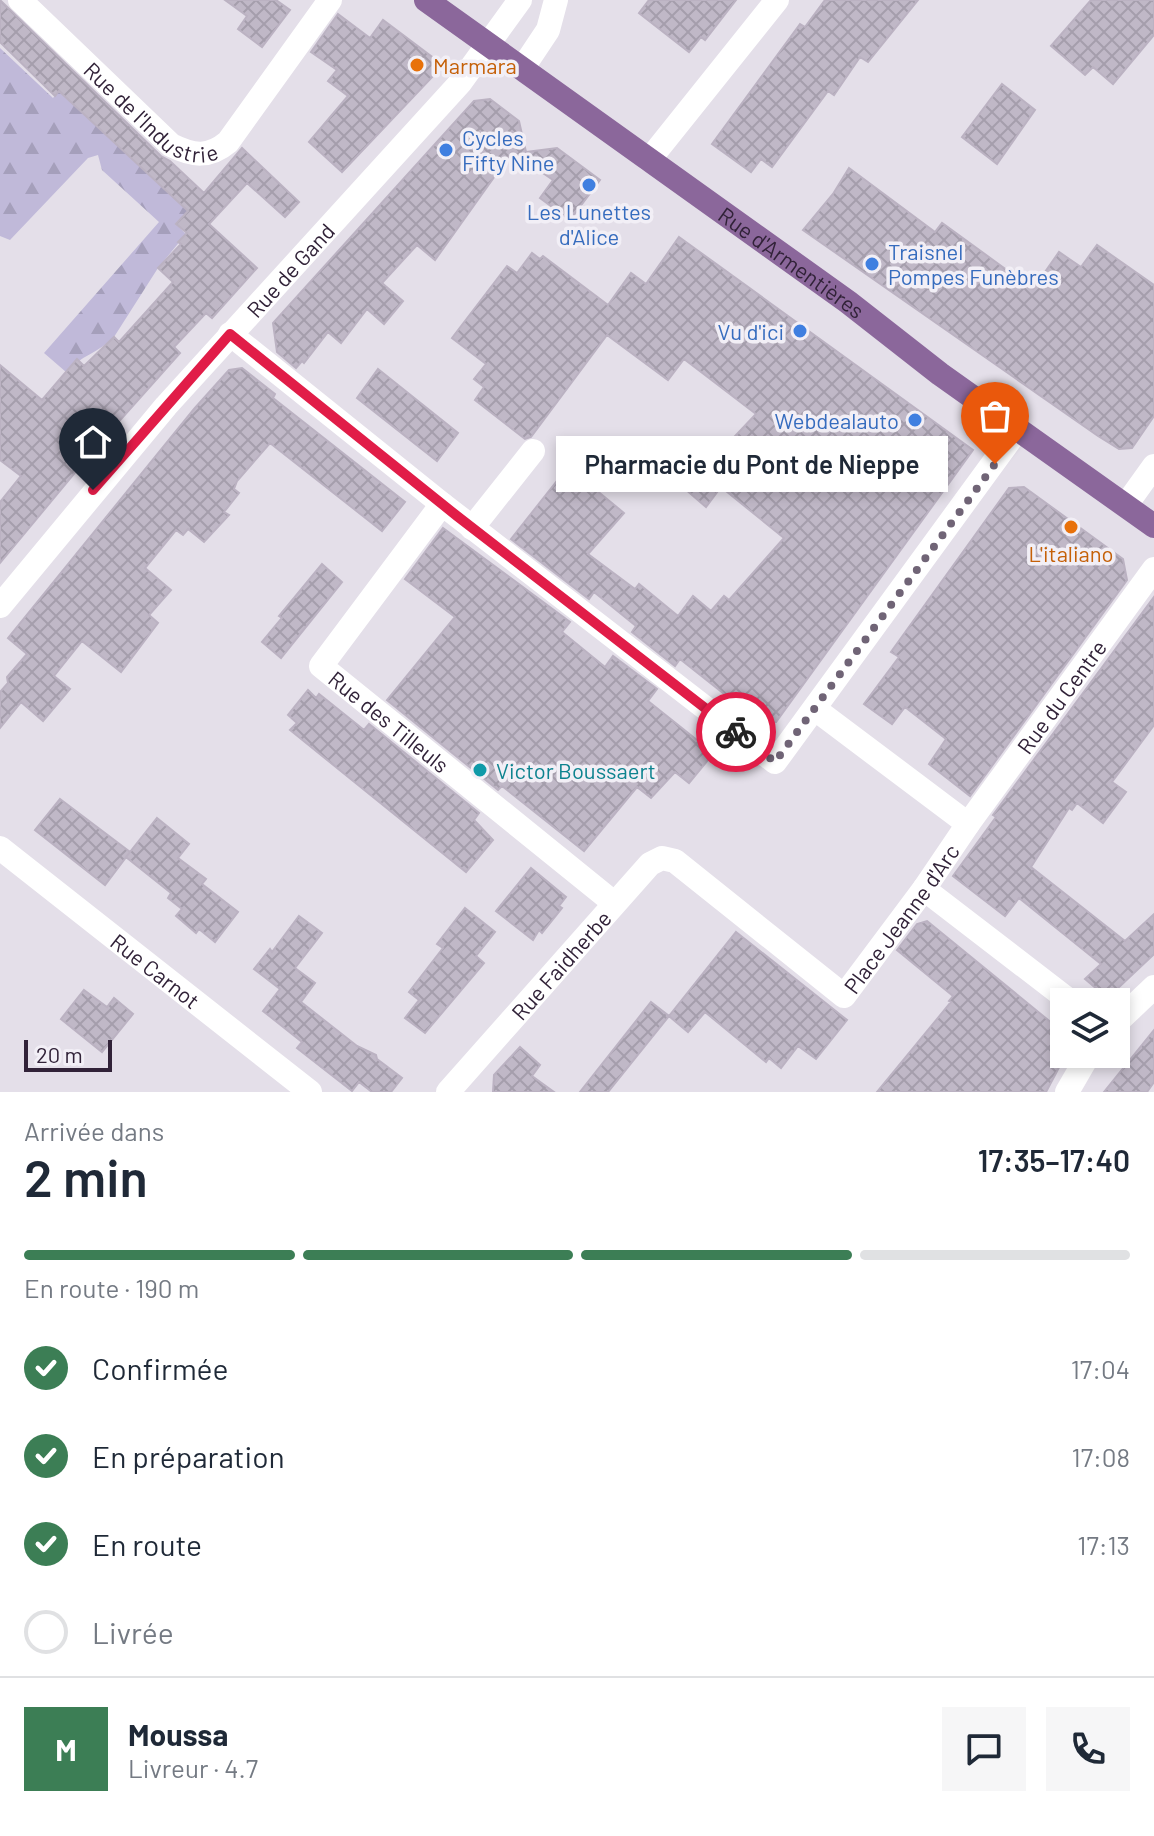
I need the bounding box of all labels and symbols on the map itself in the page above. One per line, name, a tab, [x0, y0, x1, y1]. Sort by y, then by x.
place label: Marmara	[433, 52, 517, 78]
street label: Rue de l'Industrie	[79, 56, 221, 167]
marker: Marmara	[408, 56, 426, 74]
place label: Cycles Fifty Nine	[462, 124, 554, 175]
marker: Cycles Fifty Nine	[437, 141, 455, 159]
marker: Les Lunettes d'Alice	[580, 176, 598, 194]
place label: Les Lunettes d'Alice	[527, 198, 651, 249]
street label: Rue d'Armentières	[714, 201, 870, 323]
street label: Rue de Gand	[241, 218, 339, 322]
place label: Traisnel Pompes Funèbres	[888, 238, 1059, 289]
marker: Traisnel Pompes Funèbres	[863, 255, 881, 273]
place label: Vu d'ici	[717, 318, 784, 344]
marker: Vu d'ici	[791, 322, 809, 340]
pin	[961, 382, 1029, 464]
place label: Webdealauto	[775, 407, 899, 433]
pin	[59, 408, 127, 490]
marker: Webdealauto	[906, 411, 924, 429]
callout: Pharmacie du Pont de Nieppe	[555, 436, 947, 492]
marker: L'italiano	[1062, 518, 1080, 536]
place label: L'italiano	[1029, 540, 1113, 566]
street label: Rue du Centre	[1011, 634, 1111, 758]
street label: Rue des Tilleuls	[324, 665, 455, 778]
courier	[696, 692, 776, 772]
place label: Victor Boussaert	[496, 757, 656, 783]
marker: Victor Boussaert	[471, 761, 489, 779]
street label: Place Jeanne d'Arc	[838, 839, 964, 998]
street label: Rue Faidherbe	[506, 905, 616, 1025]
street label: Rue Carnot	[106, 928, 205, 1013]
scale bar	[24, 1036, 112, 1072]

